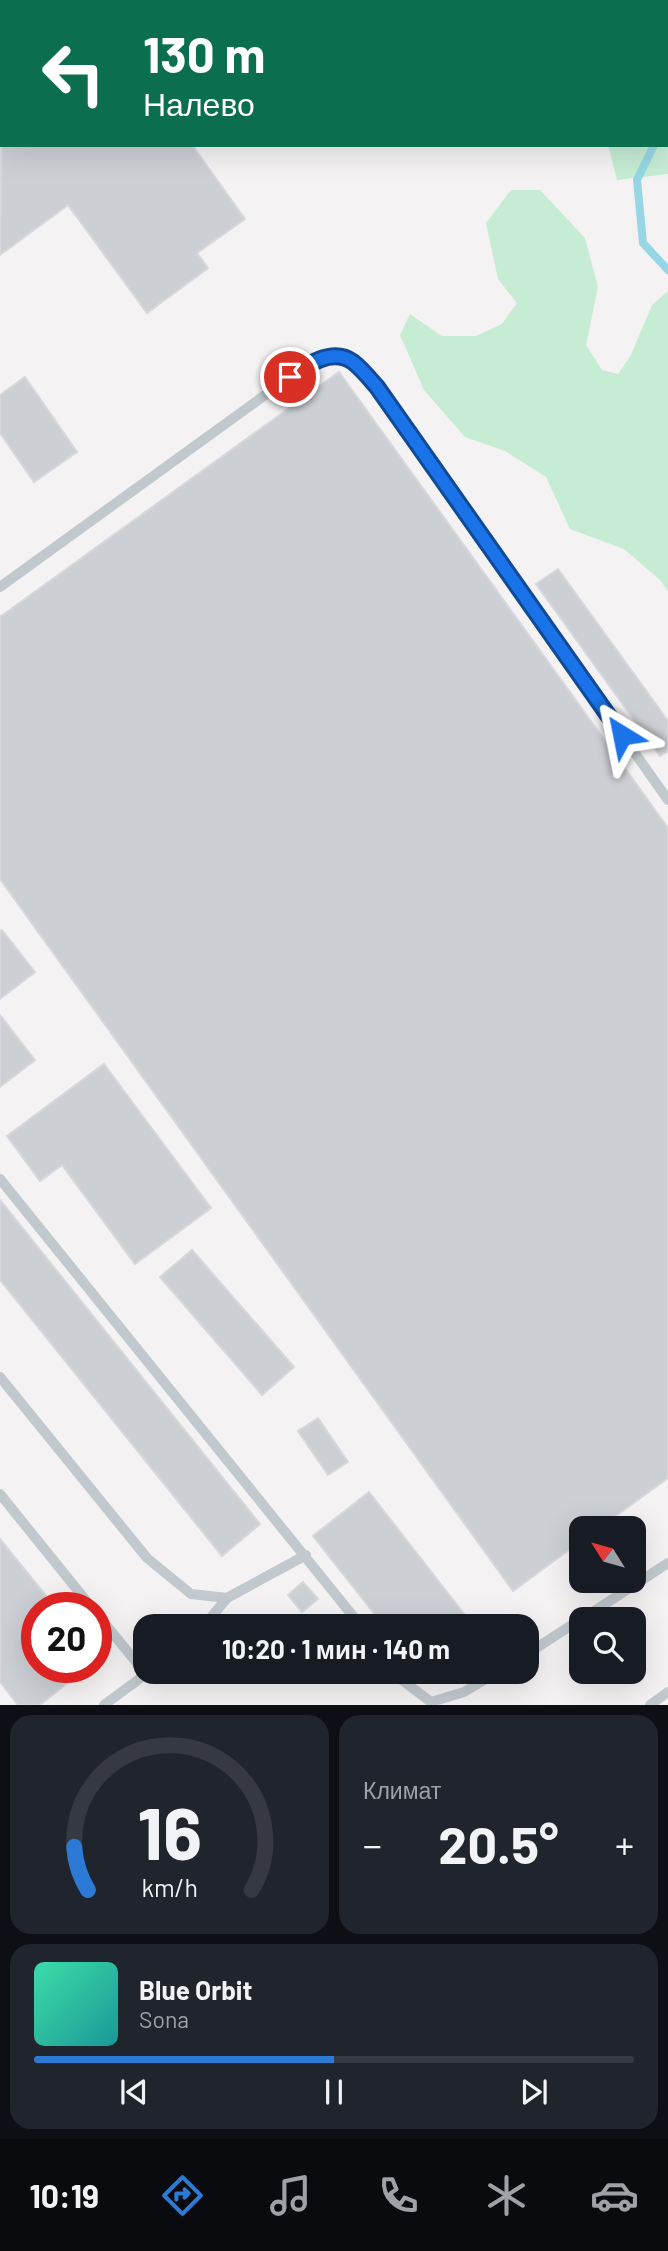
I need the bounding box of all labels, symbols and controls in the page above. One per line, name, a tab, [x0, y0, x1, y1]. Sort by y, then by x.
text: 130 m	[143, 24, 265, 83]
icon: left	[28, 28, 119, 119]
text: Налево	[143, 84, 255, 122]
pin	[260, 347, 320, 407]
icon: arrive	[271, 358, 309, 396]
position arrow	[585, 698, 659, 772]
north arrow	[569, 1516, 646, 1592]
map controls	[569, 1516, 646, 1684]
speed limit sign: 20	[21, 1592, 112, 1683]
button: search	[569, 1607, 646, 1684]
text: 10:20 · 1 мин · 140 m	[222, 1633, 450, 1664]
text: Климат	[363, 1776, 441, 1804]
text: 16	[137, 1788, 202, 1876]
text: 20.5°	[438, 1812, 559, 1874]
text: −	[363, 1821, 382, 1867]
text: +	[615, 1821, 634, 1867]
text: km/h	[141, 1872, 198, 1902]
text: Blue Orbit	[139, 1974, 252, 2005]
text: Sona	[139, 2005, 189, 2033]
icon: previous	[115, 2073, 153, 2111]
icon: pause	[315, 2073, 353, 2111]
icon: next	[515, 2073, 553, 2111]
icon: directions	[158, 2171, 207, 2220]
icon: music	[266, 2171, 315, 2220]
icon: phone	[374, 2171, 423, 2220]
icon: climate	[482, 2171, 531, 2220]
icon: car	[590, 2171, 639, 2220]
text: 10:19	[29, 2176, 99, 2214]

